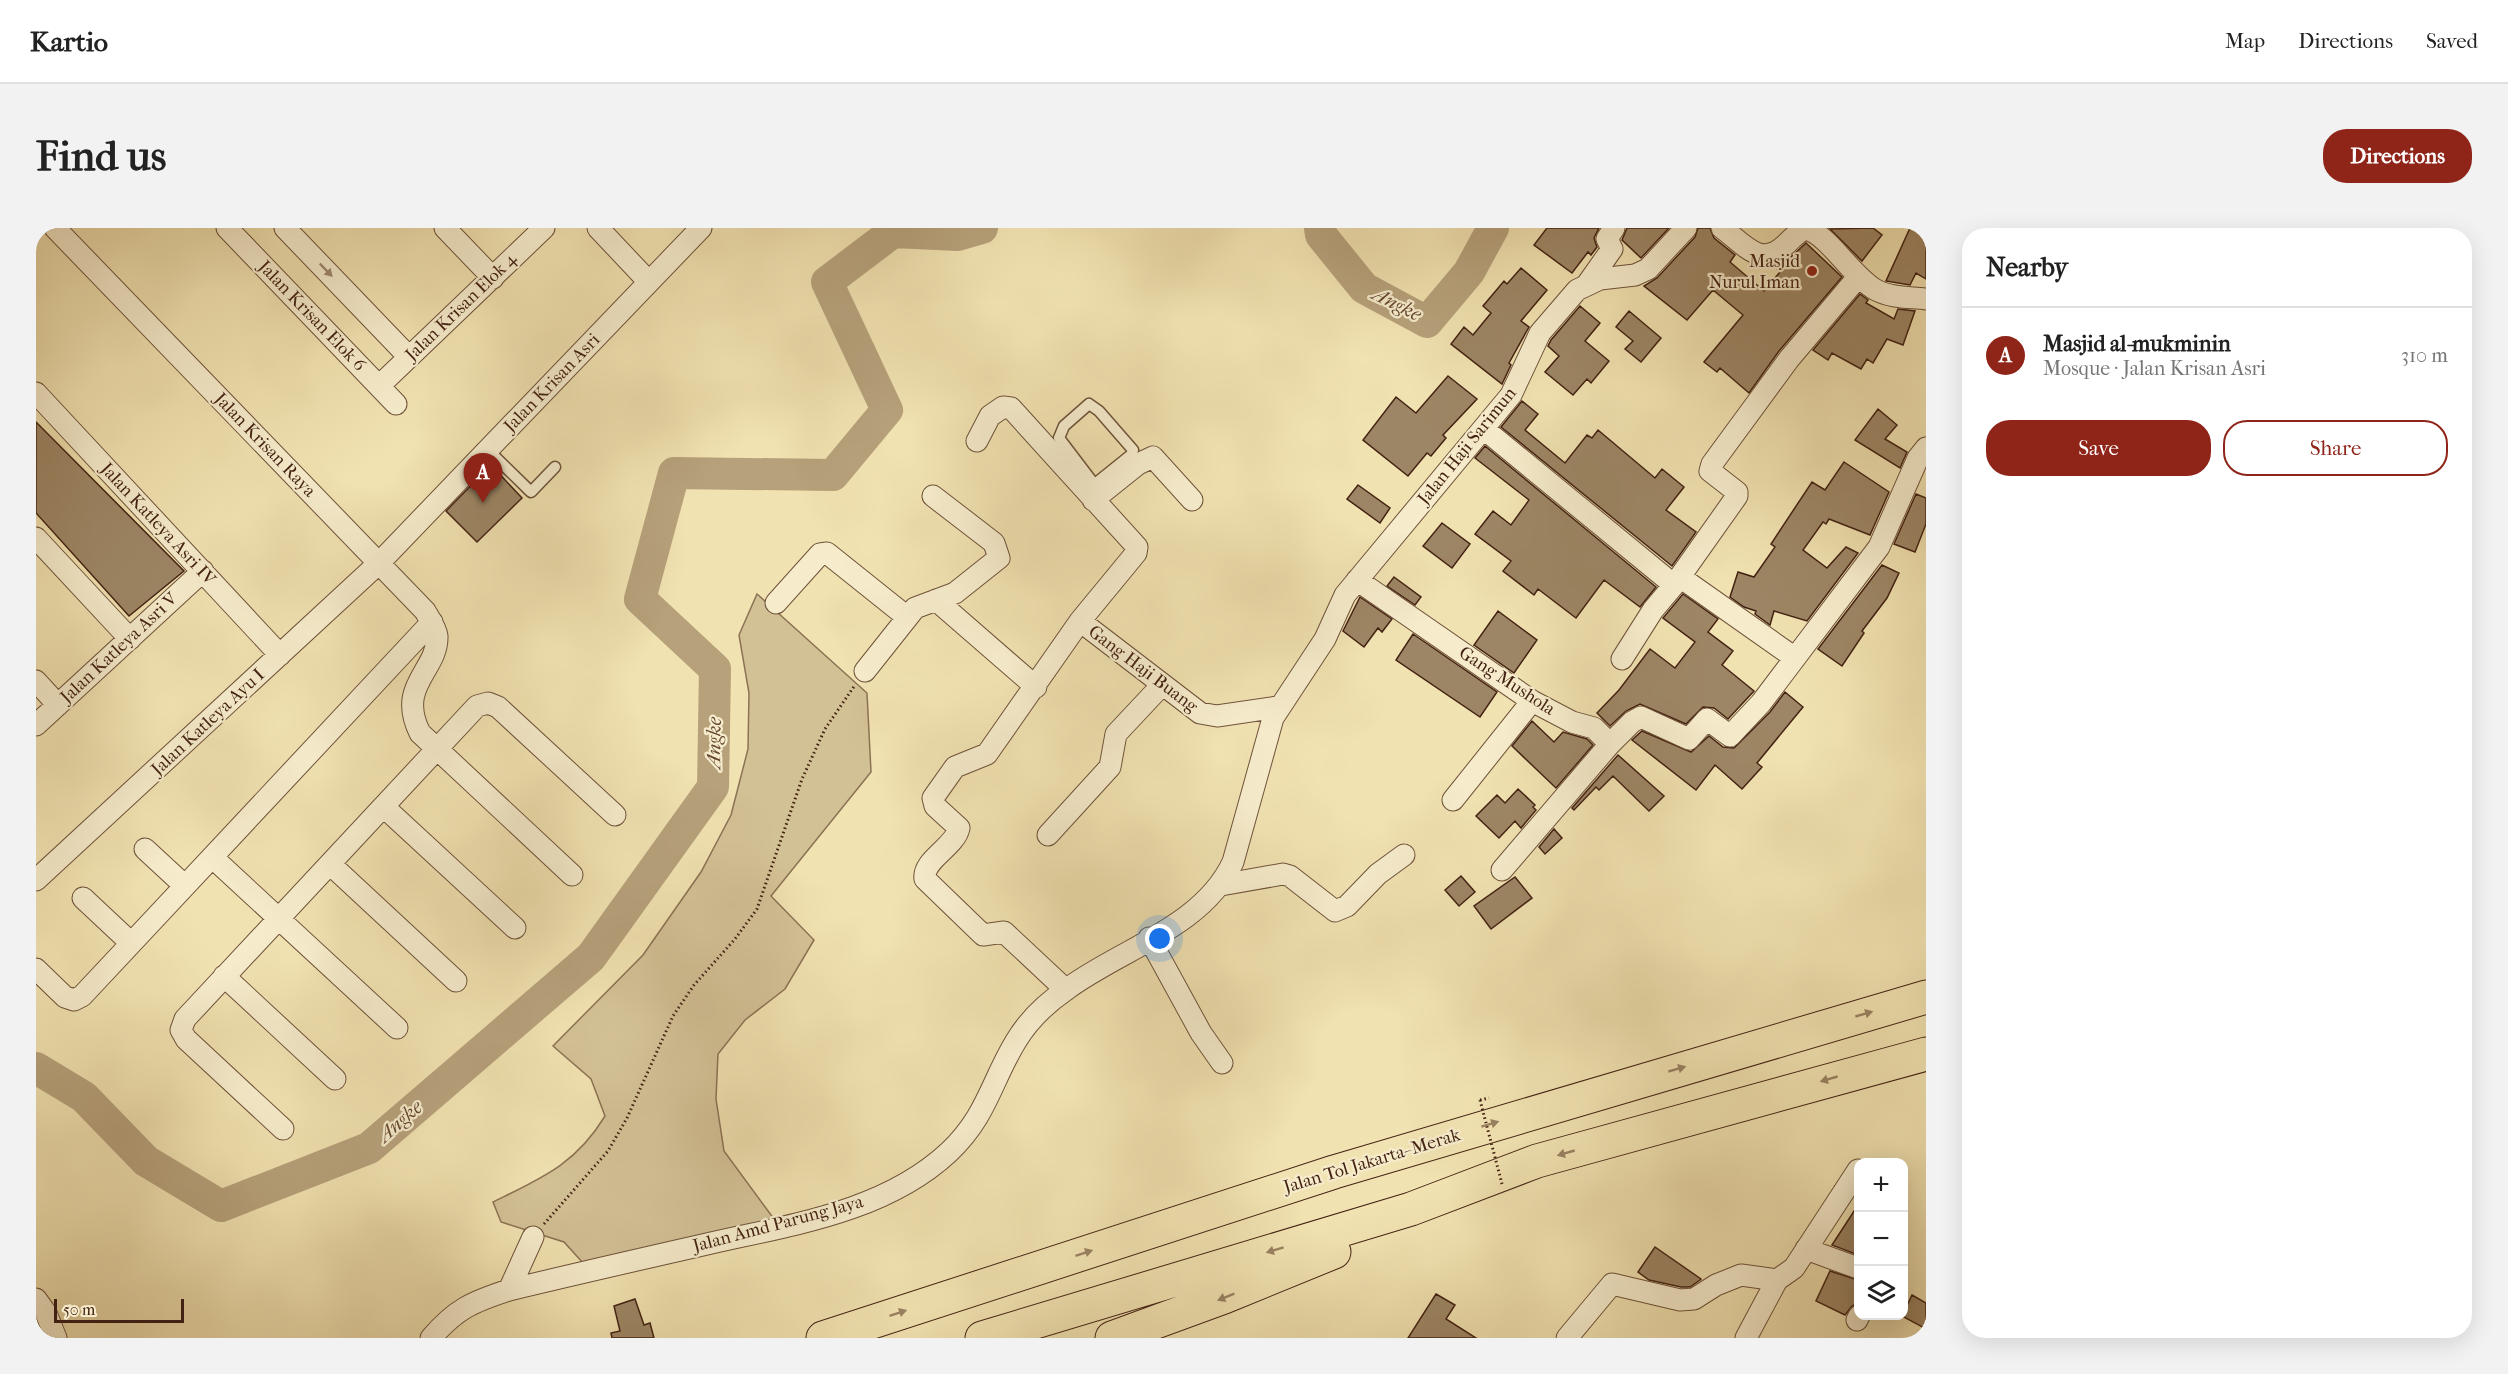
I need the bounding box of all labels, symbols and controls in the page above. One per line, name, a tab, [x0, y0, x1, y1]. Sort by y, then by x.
text: Kartio	[30, 25, 108, 58]
text: Map	[2225, 29, 2265, 53]
text: Directions	[2298, 29, 2393, 53]
text: Saved	[2426, 29, 2478, 53]
button: Directions	[2323, 129, 2472, 183]
text: Find us	[36, 132, 166, 181]
street label: Jalan Krisan Elok 4	[400, 248, 521, 367]
place label: Masjid Nurul Iman	[1709, 251, 1801, 293]
text: Nearby	[1986, 252, 2068, 283]
street label: Jalan Krisan Elok 6	[253, 255, 370, 376]
one-way arrow	[319, 263, 333, 278]
marker: Masjid Nurul Iman	[1805, 264, 1819, 278]
water label: Angke	[1366, 281, 1426, 326]
street label: Jalan Krisan Asri	[498, 329, 605, 438]
text: Masjid al-mukminin	[2043, 331, 2231, 357]
text: A	[1999, 344, 2012, 367]
text: 310 m	[2401, 344, 2448, 367]
text: Mosque · Jalan Krisan Asri	[2043, 357, 2266, 380]
street label: Jalan Haji Sarimun	[1412, 383, 1521, 510]
street label: Jalan Krisan Raya	[209, 387, 321, 502]
button: Save	[1986, 420, 2211, 476]
button: Share	[2223, 420, 2448, 476]
pin: A	[464, 454, 502, 503]
street label: Jalan Katleya Asri IV	[95, 457, 221, 590]
street label: Jalan Katleya Asri V	[55, 588, 183, 709]
street label: Gang Haji Buang	[1084, 621, 1202, 717]
street label: Gang Mushola	[1455, 642, 1560, 720]
street label: Jalan Katleya Ayu I	[146, 664, 269, 781]
water label: Angke	[702, 716, 726, 772]
your location	[1145, 924, 1174, 953]
one-way arrow	[1855, 1009, 1873, 1018]
one-way arrow	[1668, 1064, 1686, 1073]
one-way arrow	[1820, 1075, 1838, 1084]
water label: Angke	[371, 1095, 428, 1148]
one-way arrow	[1481, 1119, 1499, 1128]
street label: Jalan Tol Jakarta–Merak	[1279, 1124, 1464, 1198]
one-way arrow	[1557, 1149, 1575, 1158]
map controls	[1854, 1158, 1908, 1320]
button: +	[1854, 1158, 1908, 1212]
street label: Jalan Amd Parung Jaya	[689, 1191, 866, 1257]
button: −	[1854, 1212, 1908, 1266]
one-way arrow	[1266, 1246, 1284, 1255]
one-way arrow	[1075, 1248, 1093, 1257]
button: layers	[1854, 1266, 1908, 1320]
one-way arrow	[1217, 1292, 1235, 1302]
scale bar	[54, 1296, 184, 1324]
text: 50 m	[63, 1300, 95, 1319]
one-way arrow	[889, 1308, 907, 1318]

